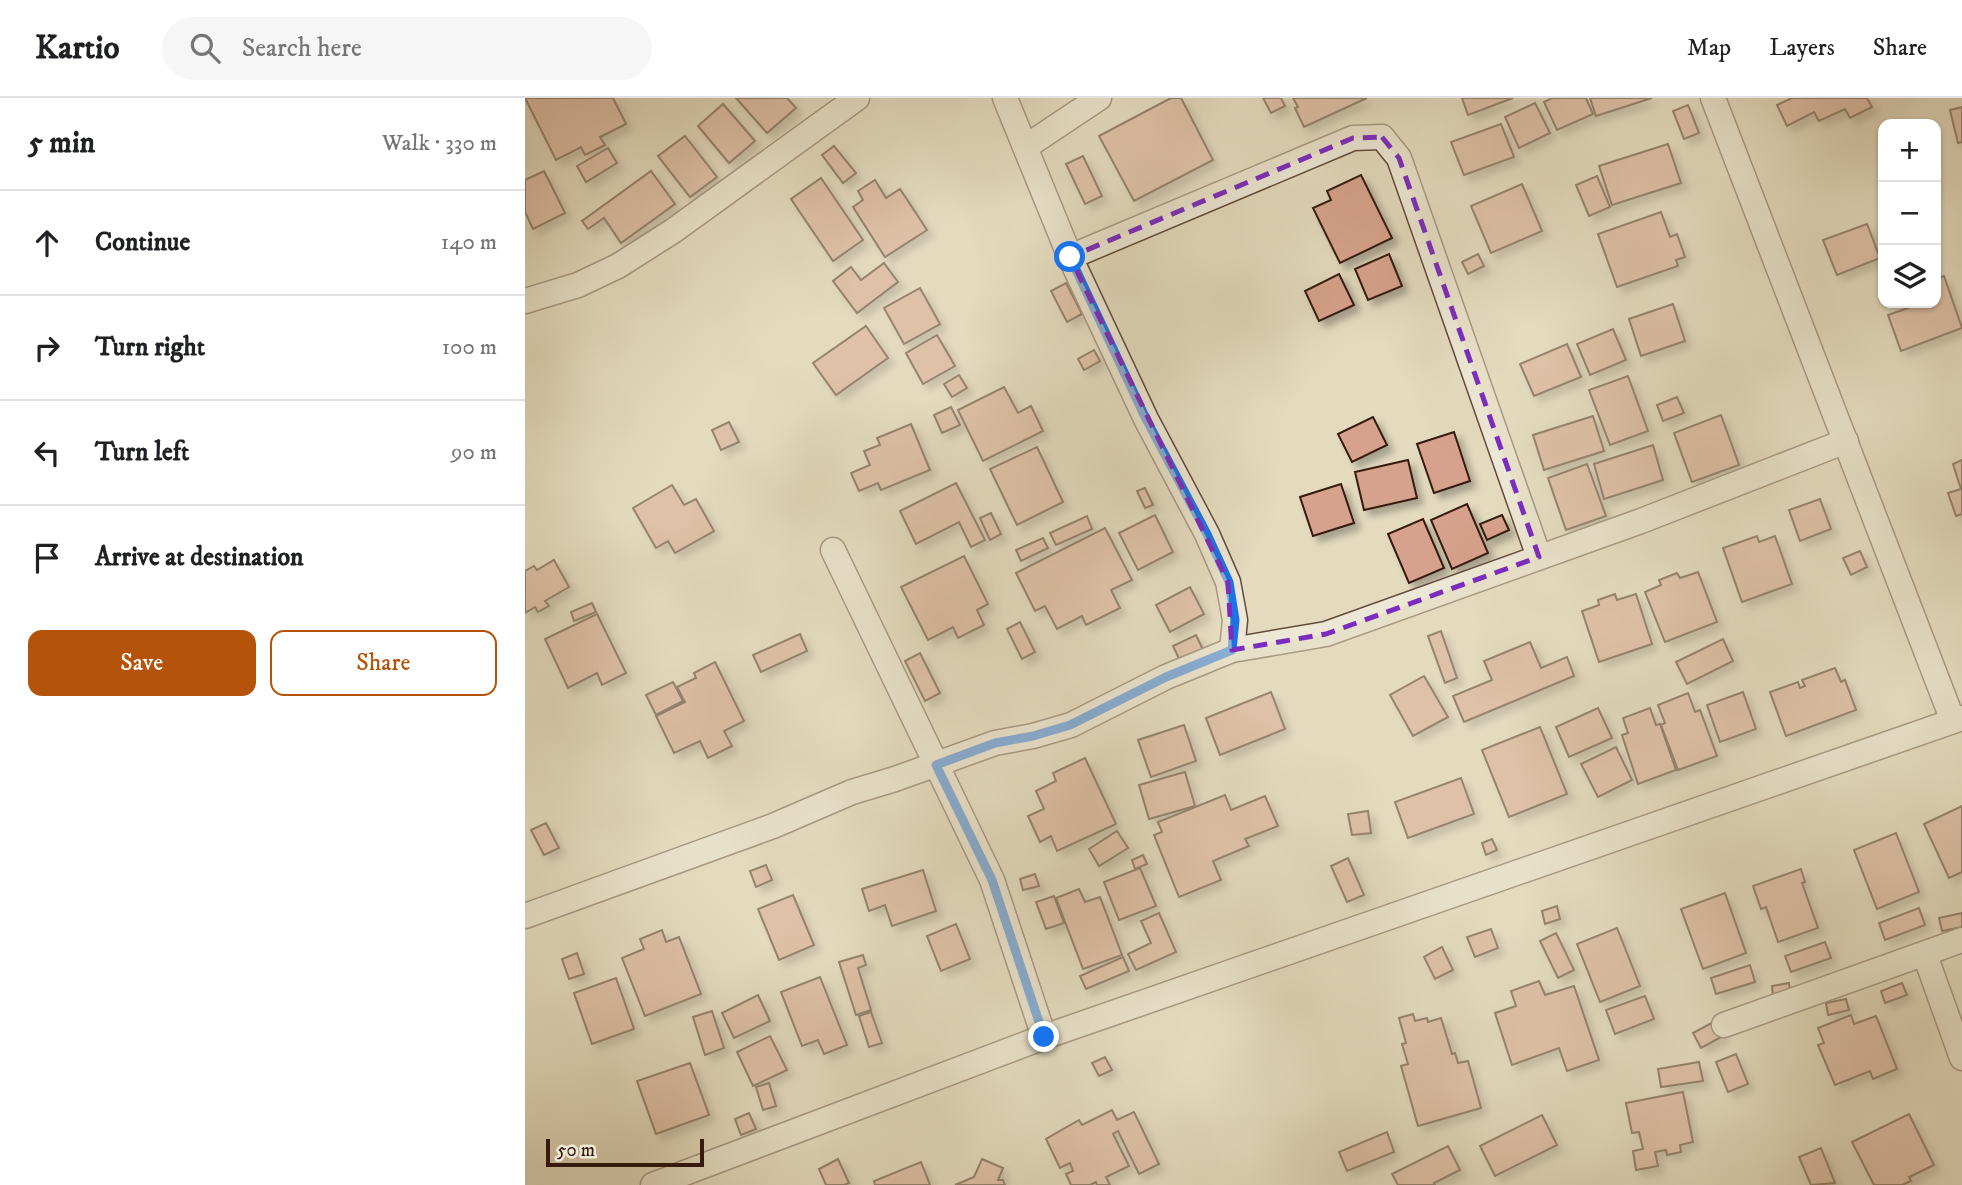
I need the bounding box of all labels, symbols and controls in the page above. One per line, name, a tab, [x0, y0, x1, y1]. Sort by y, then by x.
search box	[162, 17, 652, 80]
text: Kartio	[35, 28, 120, 69]
icon: search	[186, 29, 224, 67]
text: Search here	[242, 32, 362, 65]
text: Map	[1687, 33, 1731, 63]
text: Layers	[1769, 33, 1835, 63]
text: Share	[1873, 33, 1927, 63]
map controls	[1878, 119, 1941, 308]
button: +	[1878, 119, 1941, 182]
text: 5 min	[28, 125, 95, 162]
text: Walk · 330 m	[382, 129, 497, 158]
button: −	[1878, 182, 1941, 245]
icon: ahead	[28, 224, 66, 262]
text: Continue	[95, 226, 190, 259]
text: 140 m	[441, 228, 497, 257]
route start	[1054, 241, 1085, 272]
button: layers	[1878, 245, 1941, 308]
icon: right	[28, 329, 66, 367]
text: Turn right	[95, 331, 205, 364]
text: 100 m	[442, 333, 497, 362]
icon: left	[28, 434, 66, 472]
text: Turn left	[95, 436, 189, 469]
text: 90 m	[451, 438, 497, 467]
icon: arrive	[28, 539, 66, 577]
text: Arrive at destination	[95, 541, 304, 574]
button: Save	[28, 630, 256, 696]
button: Share	[270, 630, 497, 696]
route end	[1028, 1021, 1059, 1052]
scale bar	[546, 1136, 703, 1168]
text: 50 m	[557, 1139, 595, 1162]

